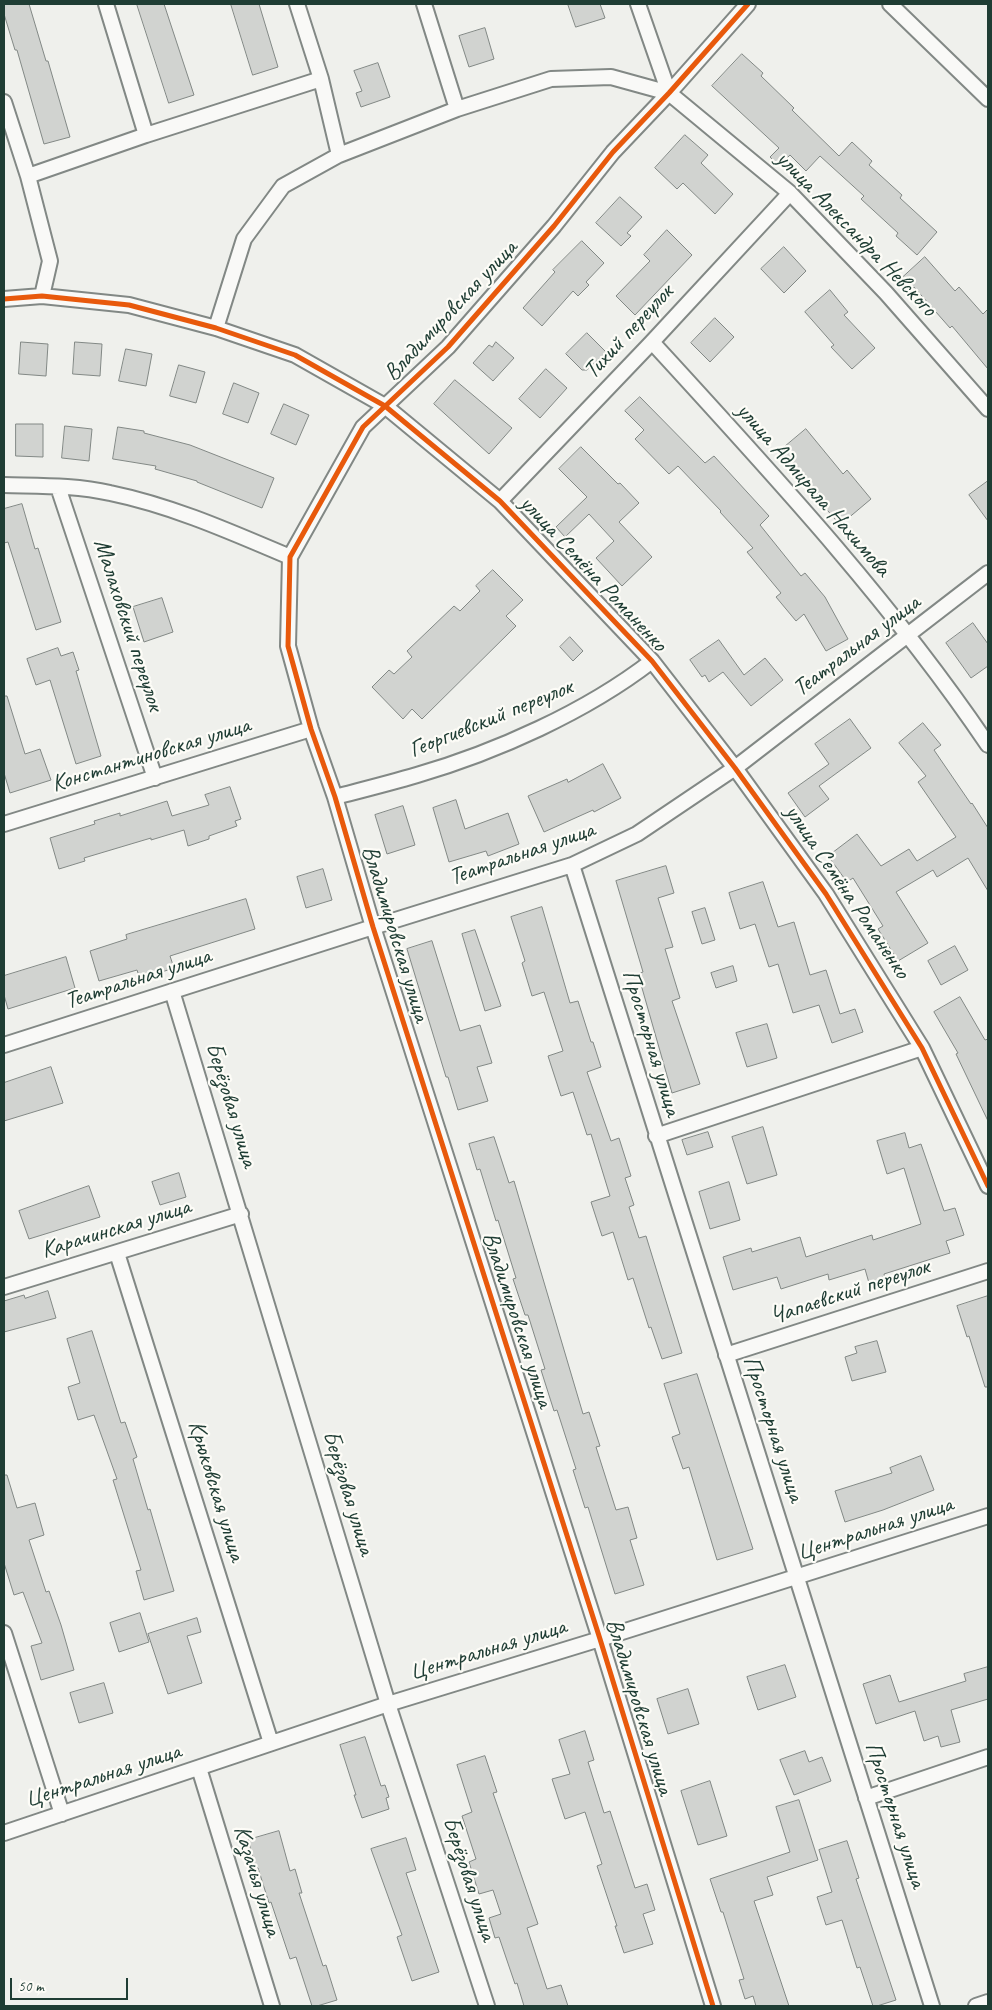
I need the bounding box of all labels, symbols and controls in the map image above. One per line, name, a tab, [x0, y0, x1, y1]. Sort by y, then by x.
street label: улица Александра Невского	[769, 145, 943, 323]
street label: Владимировская улица	[378, 234, 524, 388]
street label: Тихий переулок	[578, 279, 680, 385]
street label: улица Адмирала Нахимова	[730, 397, 896, 583]
street label: улица Семёна Романенко	[513, 490, 673, 658]
street label: Малаховский переулок	[87, 535, 169, 715]
street label: Театральная улица	[788, 589, 926, 703]
street label: Георгиевский переулок	[405, 673, 577, 765]
street label: Константиновская улица	[48, 711, 254, 799]
street label: улица Семёна Романенко	[778, 800, 916, 984]
street label: Театральная улица	[445, 816, 599, 892]
street label: Владимировская улица	[355, 842, 435, 1026]
street label: Театральная улица	[61, 942, 215, 1016]
street label: Просторная улица	[615, 966, 687, 1120]
street label: Берёзовая улица	[198, 1039, 264, 1171]
street label: Карачинская улица	[38, 1193, 194, 1265]
street label: Владимировская улица	[475, 1229, 559, 1411]
street label: Чапаевский переулок	[767, 1253, 933, 1331]
street label: Просторная улица	[736, 1352, 810, 1506]
street label: Крюковская улица	[181, 1417, 251, 1565]
street label: Берёзовая улица	[315, 1427, 381, 1559]
street label: Центральная улица	[794, 1490, 956, 1568]
street label: Центральная улица	[406, 1613, 570, 1687]
street label: Владимировская улица	[599, 1615, 679, 1799]
street label: Центральная улица	[22, 1737, 184, 1815]
street label: Просторная улица	[858, 1738, 932, 1892]
street label: Берёзовая улица	[435, 1813, 503, 1945]
street label: Казачья улица	[227, 1822, 287, 1940]
scale bar	[12, 1968, 130, 2000]
text: 50 m	[18, 1977, 44, 1996]

